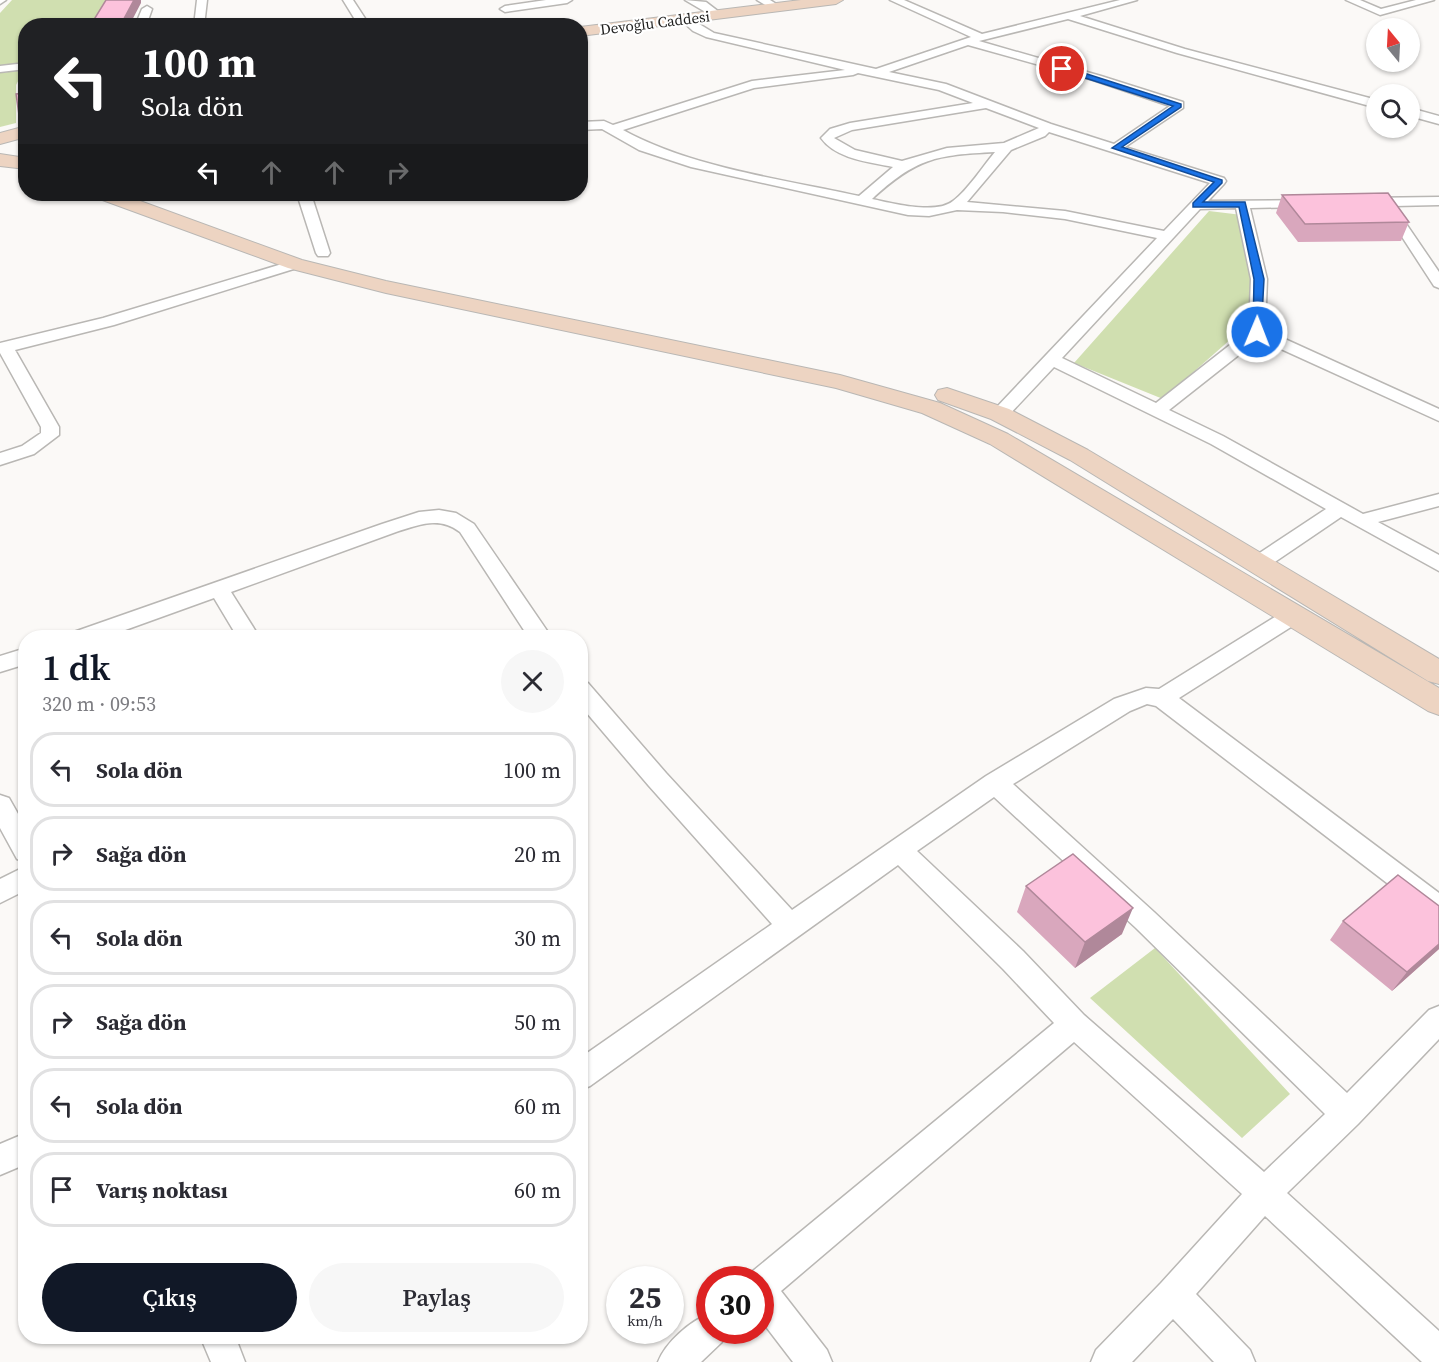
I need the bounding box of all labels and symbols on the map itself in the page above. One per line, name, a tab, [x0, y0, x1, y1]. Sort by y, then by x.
street label: Devoğlu Caddesi	[599, 5, 711, 40]
north arrow	[1366, 18, 1420, 72]
pin	[1036, 43, 1087, 94]
position arrow	[1225, 300, 1289, 364]
speed limit sign: 30	[696, 1266, 774, 1344]

